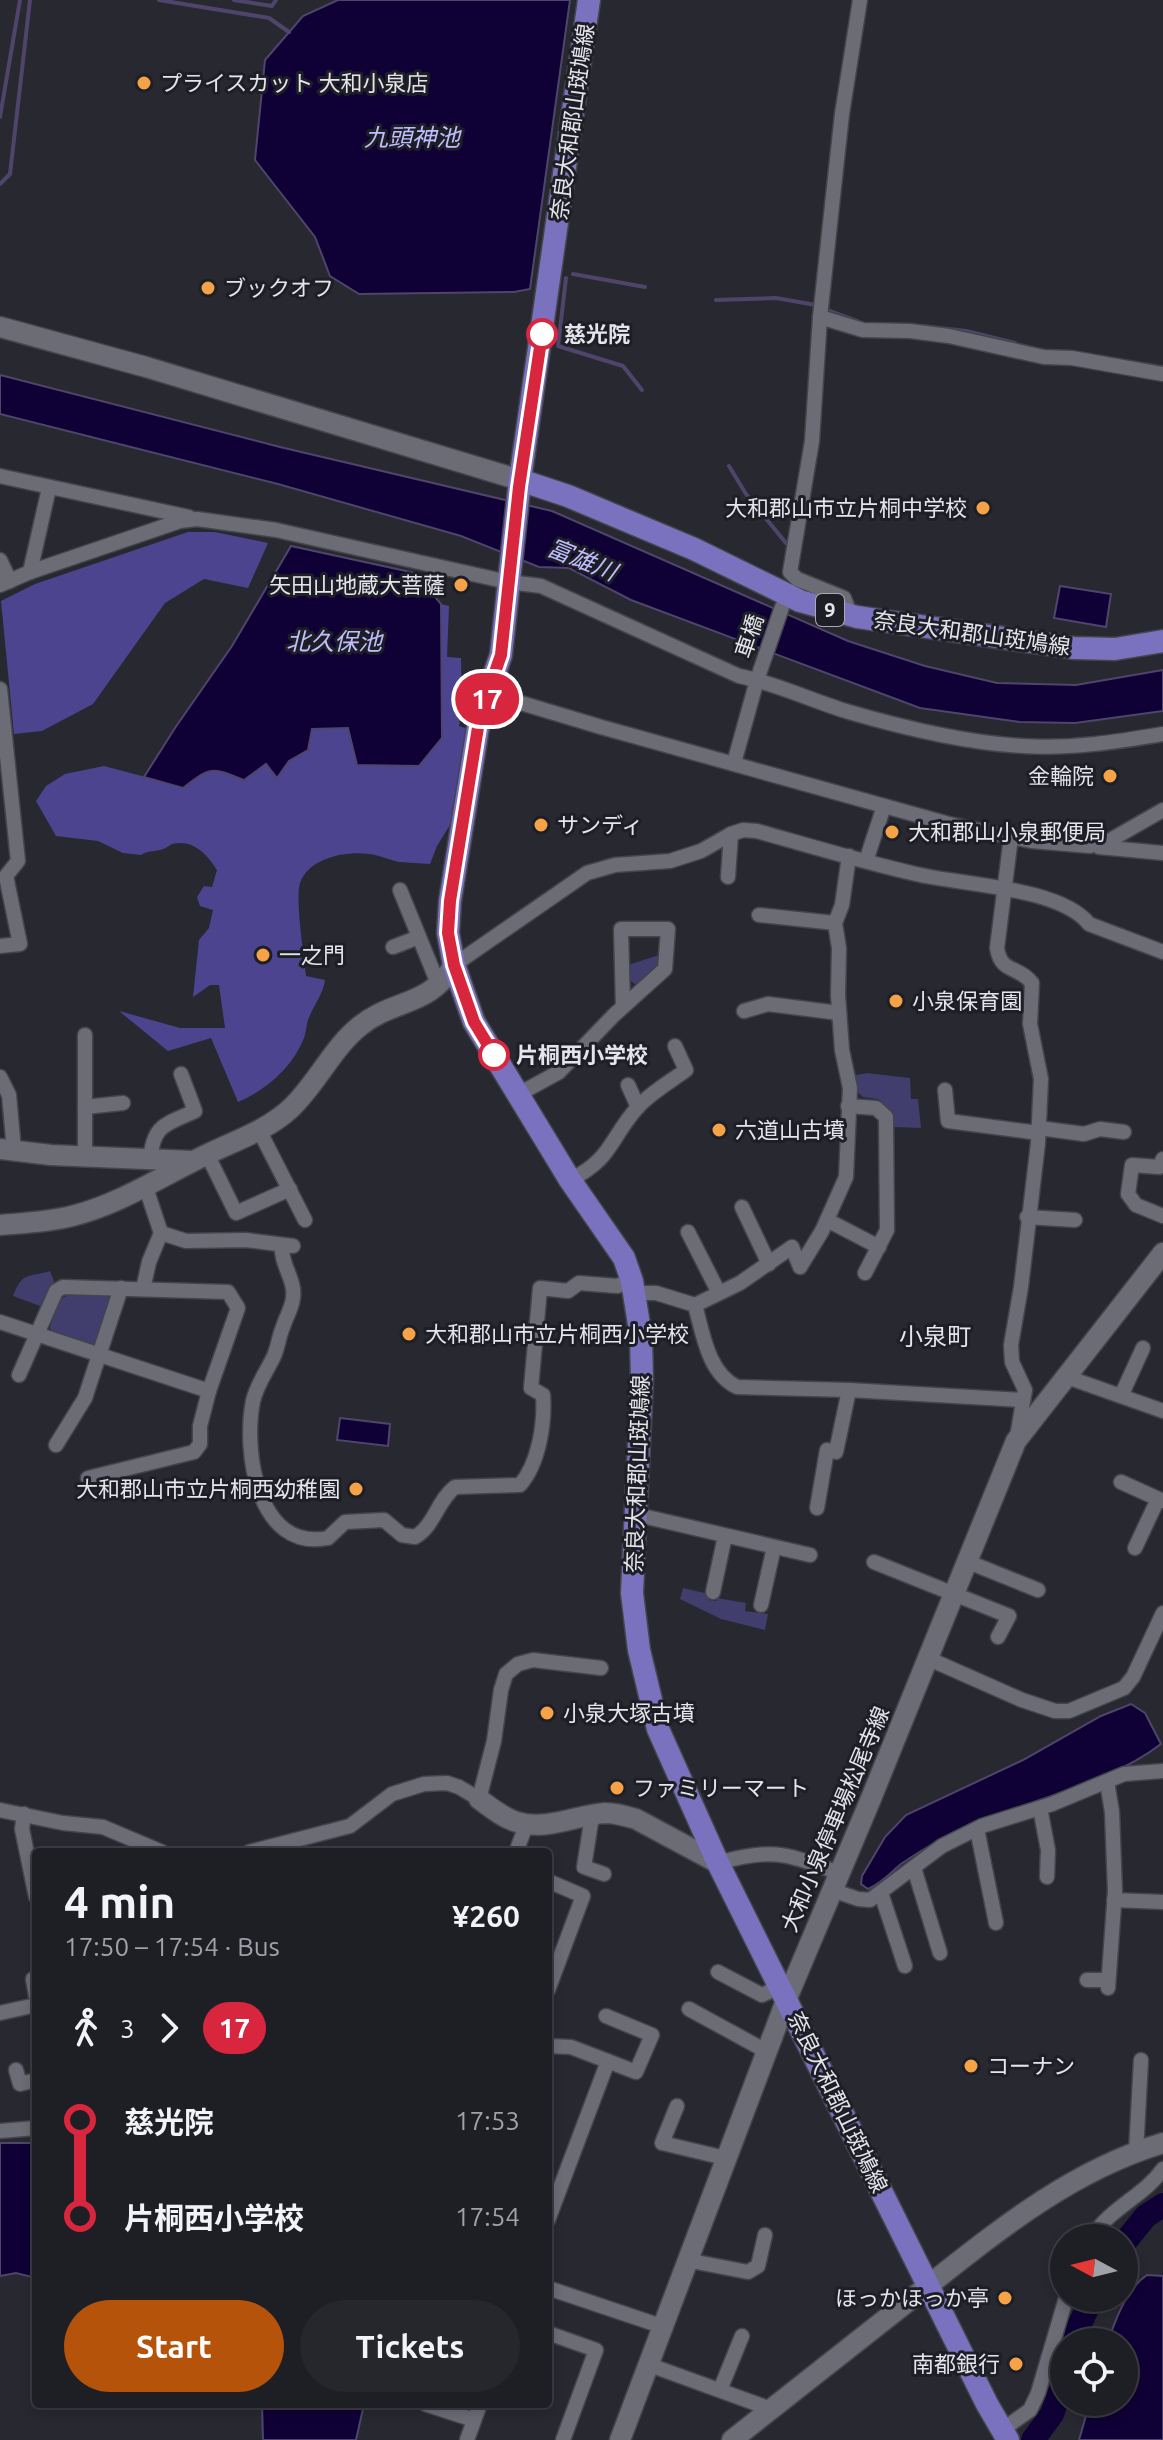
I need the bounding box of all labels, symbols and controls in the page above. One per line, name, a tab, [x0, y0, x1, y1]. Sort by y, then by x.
street label: 奈良大和郡山斑鳩線	[545, 22, 598, 222]
place label: プライスカット 大和小泉店	[160, 70, 428, 95]
marker: プライスカット 大和小泉店	[135, 74, 153, 92]
water label: 九頭神池	[364, 124, 462, 151]
place label: ブックオフ	[224, 275, 334, 300]
marker: ブックオフ	[199, 279, 217, 297]
marker: 慈光院	[527, 319, 557, 349]
place label: 慈光院	[564, 321, 630, 346]
place label: 大和郡山市立片桐中学校	[725, 495, 967, 520]
marker: 大和郡山市立片桐中学校	[974, 499, 992, 517]
water label: 富雄川	[544, 534, 623, 587]
place label: 矢田山地蔵大菩薩	[269, 572, 445, 597]
marker: 矢田山地蔵大菩薩	[452, 576, 470, 594]
road number: 9	[816, 594, 844, 626]
street label: 奈良大和郡山斑鳩線	[872, 606, 1072, 659]
street label: 車橋	[730, 611, 768, 661]
water label: 北久保池	[286, 628, 384, 655]
line badge: 17	[451, 673, 523, 725]
text: 17	[471, 683, 503, 714]
place label: 金輪院	[1028, 763, 1094, 788]
marker: 金輪院	[1101, 767, 1119, 785]
place label: サンディ	[557, 812, 643, 837]
marker: サンディ	[532, 816, 550, 834]
place label: 大和郡山小泉郵便局	[908, 819, 1106, 844]
marker: 大和郡山小泉郵便局	[883, 823, 901, 841]
place label: 一之門	[279, 942, 345, 967]
marker: 一之門	[254, 946, 272, 964]
place label: 小泉保育園	[912, 988, 1022, 1013]
marker: 小泉保育園	[887, 992, 905, 1010]
marker: 片桐西小学校	[479, 1040, 509, 1070]
place label: 片桐西小学校	[516, 1042, 648, 1067]
place label: 六道山古墳	[735, 1117, 845, 1142]
marker: 六道山古墳	[710, 1121, 728, 1139]
place label: 大和郡山市立片桐西小学校	[425, 1321, 689, 1346]
district label: 小泉町	[899, 1323, 971, 1350]
marker: 大和郡山市立片桐西小学校	[400, 1325, 418, 1343]
street label: 奈良大和郡山斑鳩線	[621, 1375, 652, 1573]
place label: 大和郡山市立片桐西幼稚園	[76, 1476, 340, 1501]
marker: 大和郡山市立片桐西幼稚園	[347, 1480, 365, 1498]
place label: 小泉大塚古墳	[563, 1700, 695, 1725]
street label: 大和小泉停車場松尾寺線	[776, 1703, 893, 1935]
marker: 小泉大塚古墳	[538, 1704, 556, 1722]
place label: ファミリーマート	[633, 1775, 809, 1800]
marker: ファミリーマート	[608, 1779, 626, 1797]
text: 4 min	[64, 1877, 175, 1926]
text: ¥260	[452, 1899, 520, 1933]
text: 17:50 – 17:54 · Bus	[64, 1932, 280, 1961]
icon: walk	[64, 2006, 108, 2050]
icon: forward	[147, 2006, 191, 2050]
street label: 奈良大和郡山斑鳩線	[784, 2007, 893, 2196]
text: 17	[219, 2012, 250, 2043]
text: 3	[120, 2014, 135, 2043]
place label: コーナン	[987, 2053, 1075, 2078]
marker: コーナン	[962, 2057, 980, 2075]
text: 慈光院	[124, 2105, 214, 2139]
text: 17:53	[455, 2106, 520, 2135]
text: 片桐西小学校	[124, 2201, 304, 2235]
text: 17:54	[455, 2202, 520, 2231]
north arrow	[1050, 2224, 1138, 2312]
map controls	[1050, 2224, 1138, 2416]
place label: ほっかほっか亭	[835, 2285, 989, 2310]
marker: ほっかほっか亭	[996, 2289, 1014, 2307]
button: Start	[64, 2300, 284, 2392]
button: Tickets	[300, 2300, 520, 2392]
button: locate	[1050, 2328, 1138, 2416]
place label: 南都銀行	[912, 2351, 1000, 2376]
marker: 南都銀行	[1007, 2355, 1025, 2373]

